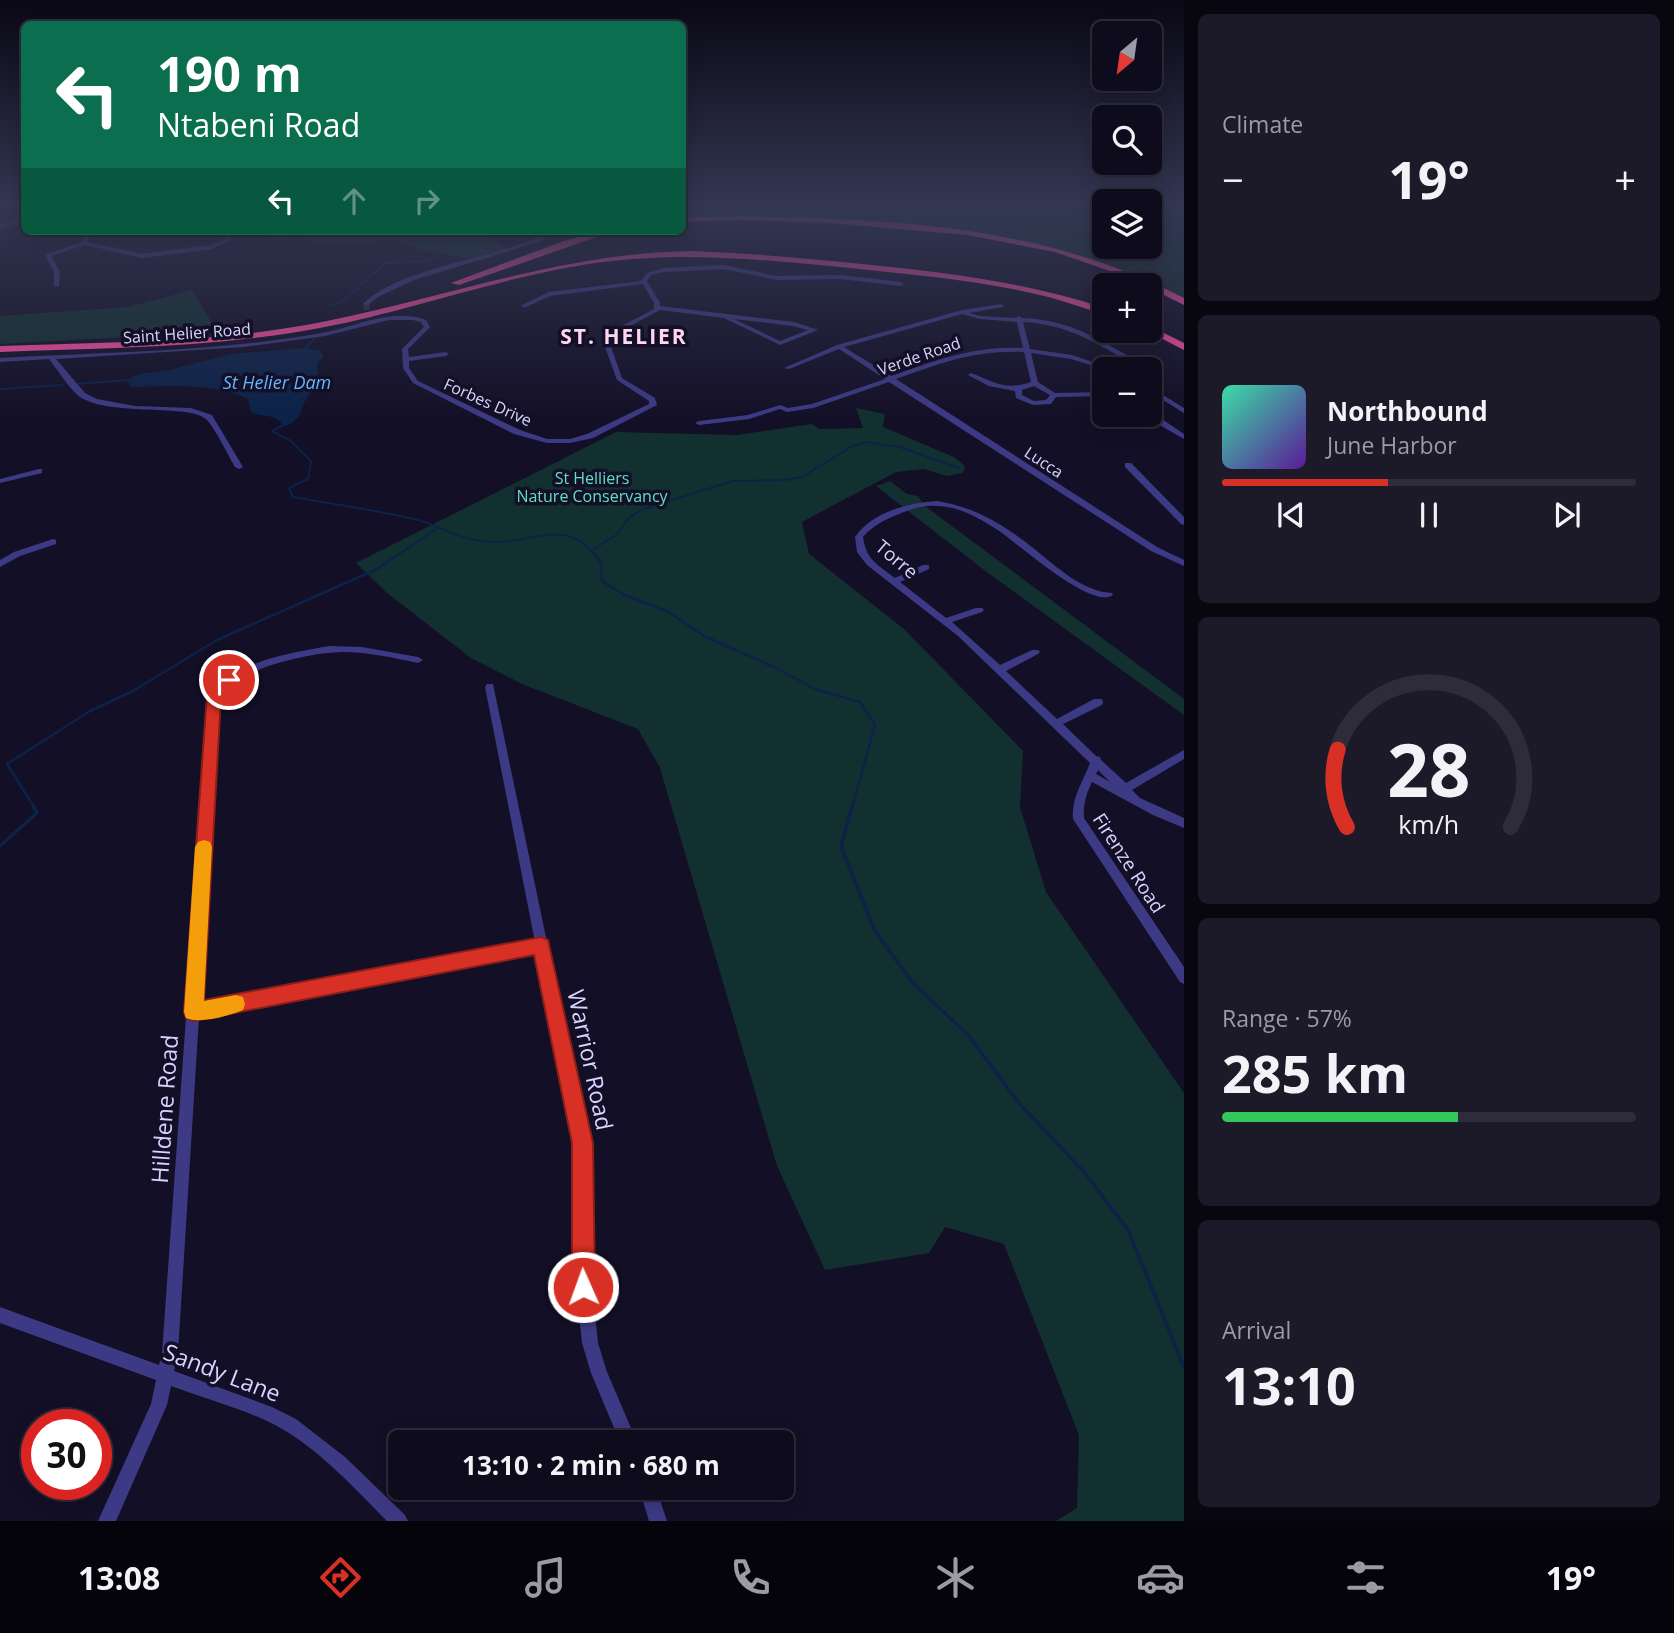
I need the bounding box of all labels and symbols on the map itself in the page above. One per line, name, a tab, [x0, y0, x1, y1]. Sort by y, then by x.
north arrow	[1092, 21, 1162, 91]
street label: Saint Helier Road	[122, 318, 252, 348]
district label: ST. HELIER	[560, 322, 688, 350]
street label: Verde Road	[875, 332, 963, 380]
water label: St Helier Dam	[223, 370, 331, 394]
street label: Forbes Drive	[441, 373, 535, 431]
street label: Lucca	[1020, 441, 1068, 483]
park label: St Helliers Nature Conservancy	[516, 467, 669, 507]
street label: Torre	[870, 534, 924, 584]
pin	[199, 650, 259, 710]
street label: Firenze Road	[1087, 808, 1171, 918]
street label: Warrior Road	[560, 987, 621, 1133]
street label: Hilldene Road	[143, 1033, 185, 1184]
position arrow	[546, 1250, 620, 1324]
street label: Sandy Lane	[159, 1335, 285, 1409]
speed limit sign: 30	[21, 1409, 112, 1500]

